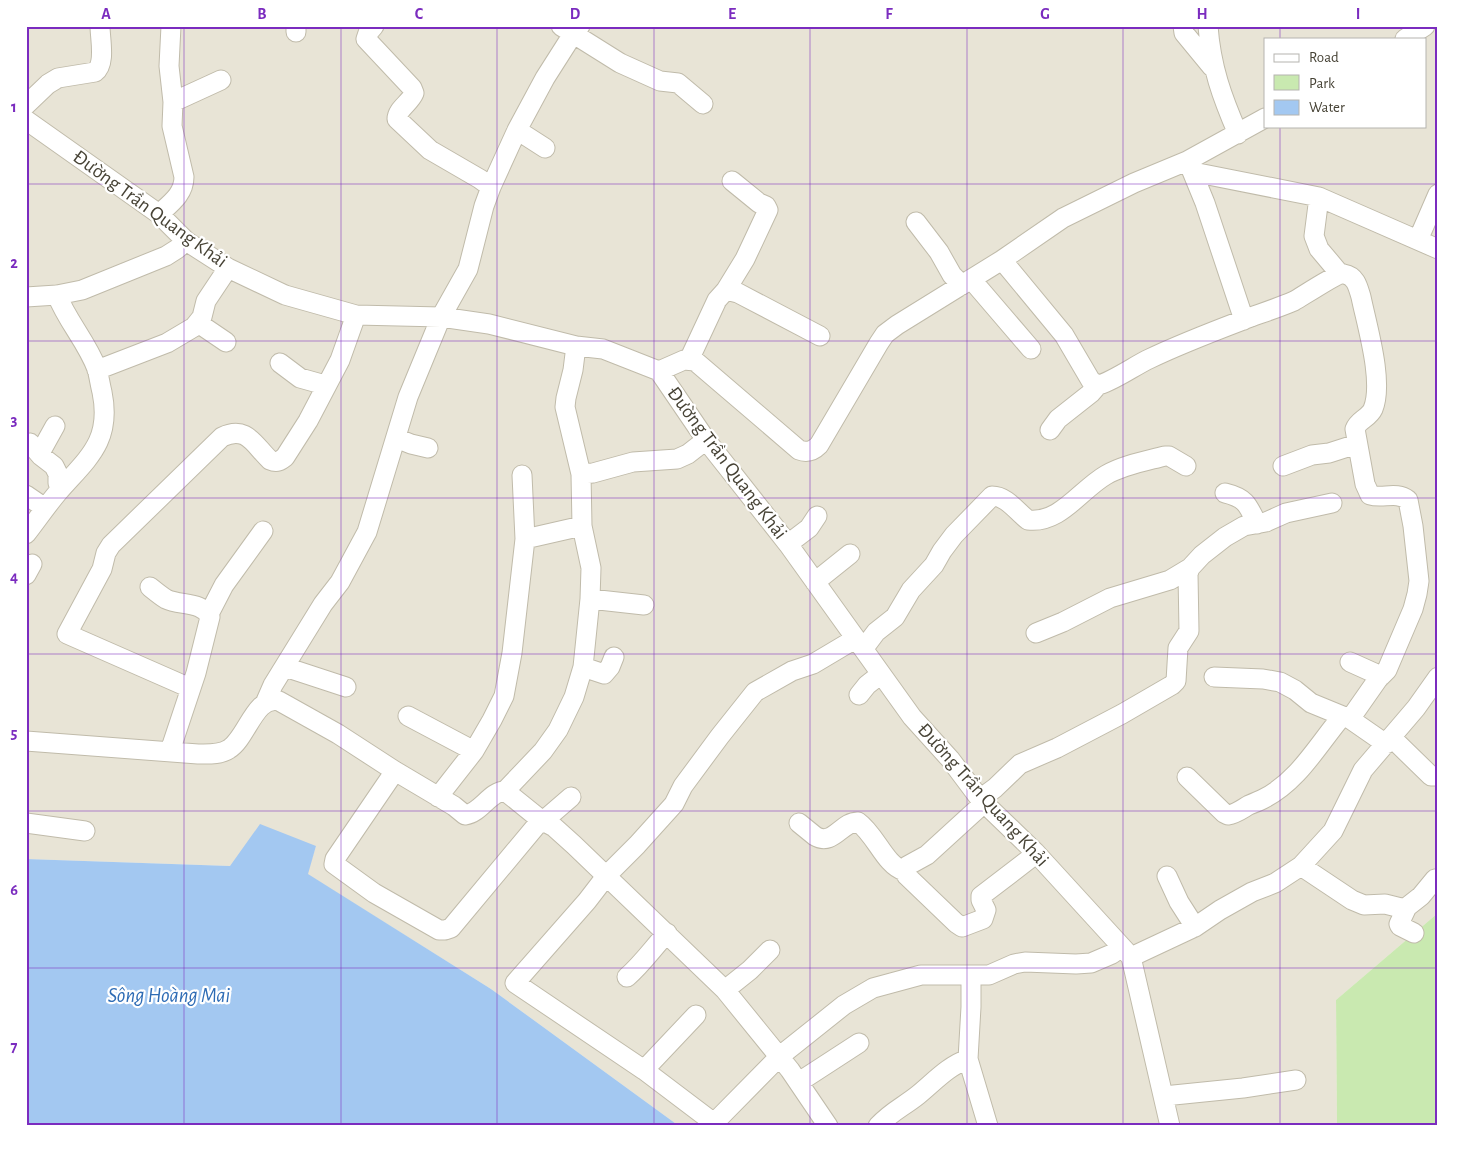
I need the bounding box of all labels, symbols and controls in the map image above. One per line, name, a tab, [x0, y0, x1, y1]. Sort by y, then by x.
text: A	[101, 6, 111, 22]
text: B	[257, 6, 267, 22]
text: C	[415, 6, 424, 22]
text: D	[570, 6, 581, 22]
text: E	[728, 6, 736, 22]
text: F	[885, 6, 893, 22]
text: G	[1040, 6, 1050, 22]
text: H	[1196, 6, 1208, 22]
text: I	[1356, 6, 1360, 22]
legend	[1264, 38, 1426, 128]
text: Road	[1309, 50, 1339, 65]
text: Park	[1309, 76, 1335, 91]
text: 1	[11, 99, 17, 115]
text: Water	[1309, 100, 1345, 115]
street label: Đường Trần Quang Khải	[69, 146, 231, 272]
text: 2	[10, 255, 18, 271]
street label: Đường Trần Quang Khải	[663, 383, 791, 543]
text: 3	[11, 412, 18, 428]
text: 4	[10, 569, 18, 585]
street label: Đường Trần Quang Khải	[914, 719, 1052, 871]
text: 5	[11, 725, 18, 741]
text: 6	[10, 882, 18, 898]
water label: Sông Hoàng Mai	[108, 985, 231, 1006]
text: 7	[11, 1039, 18, 1055]

